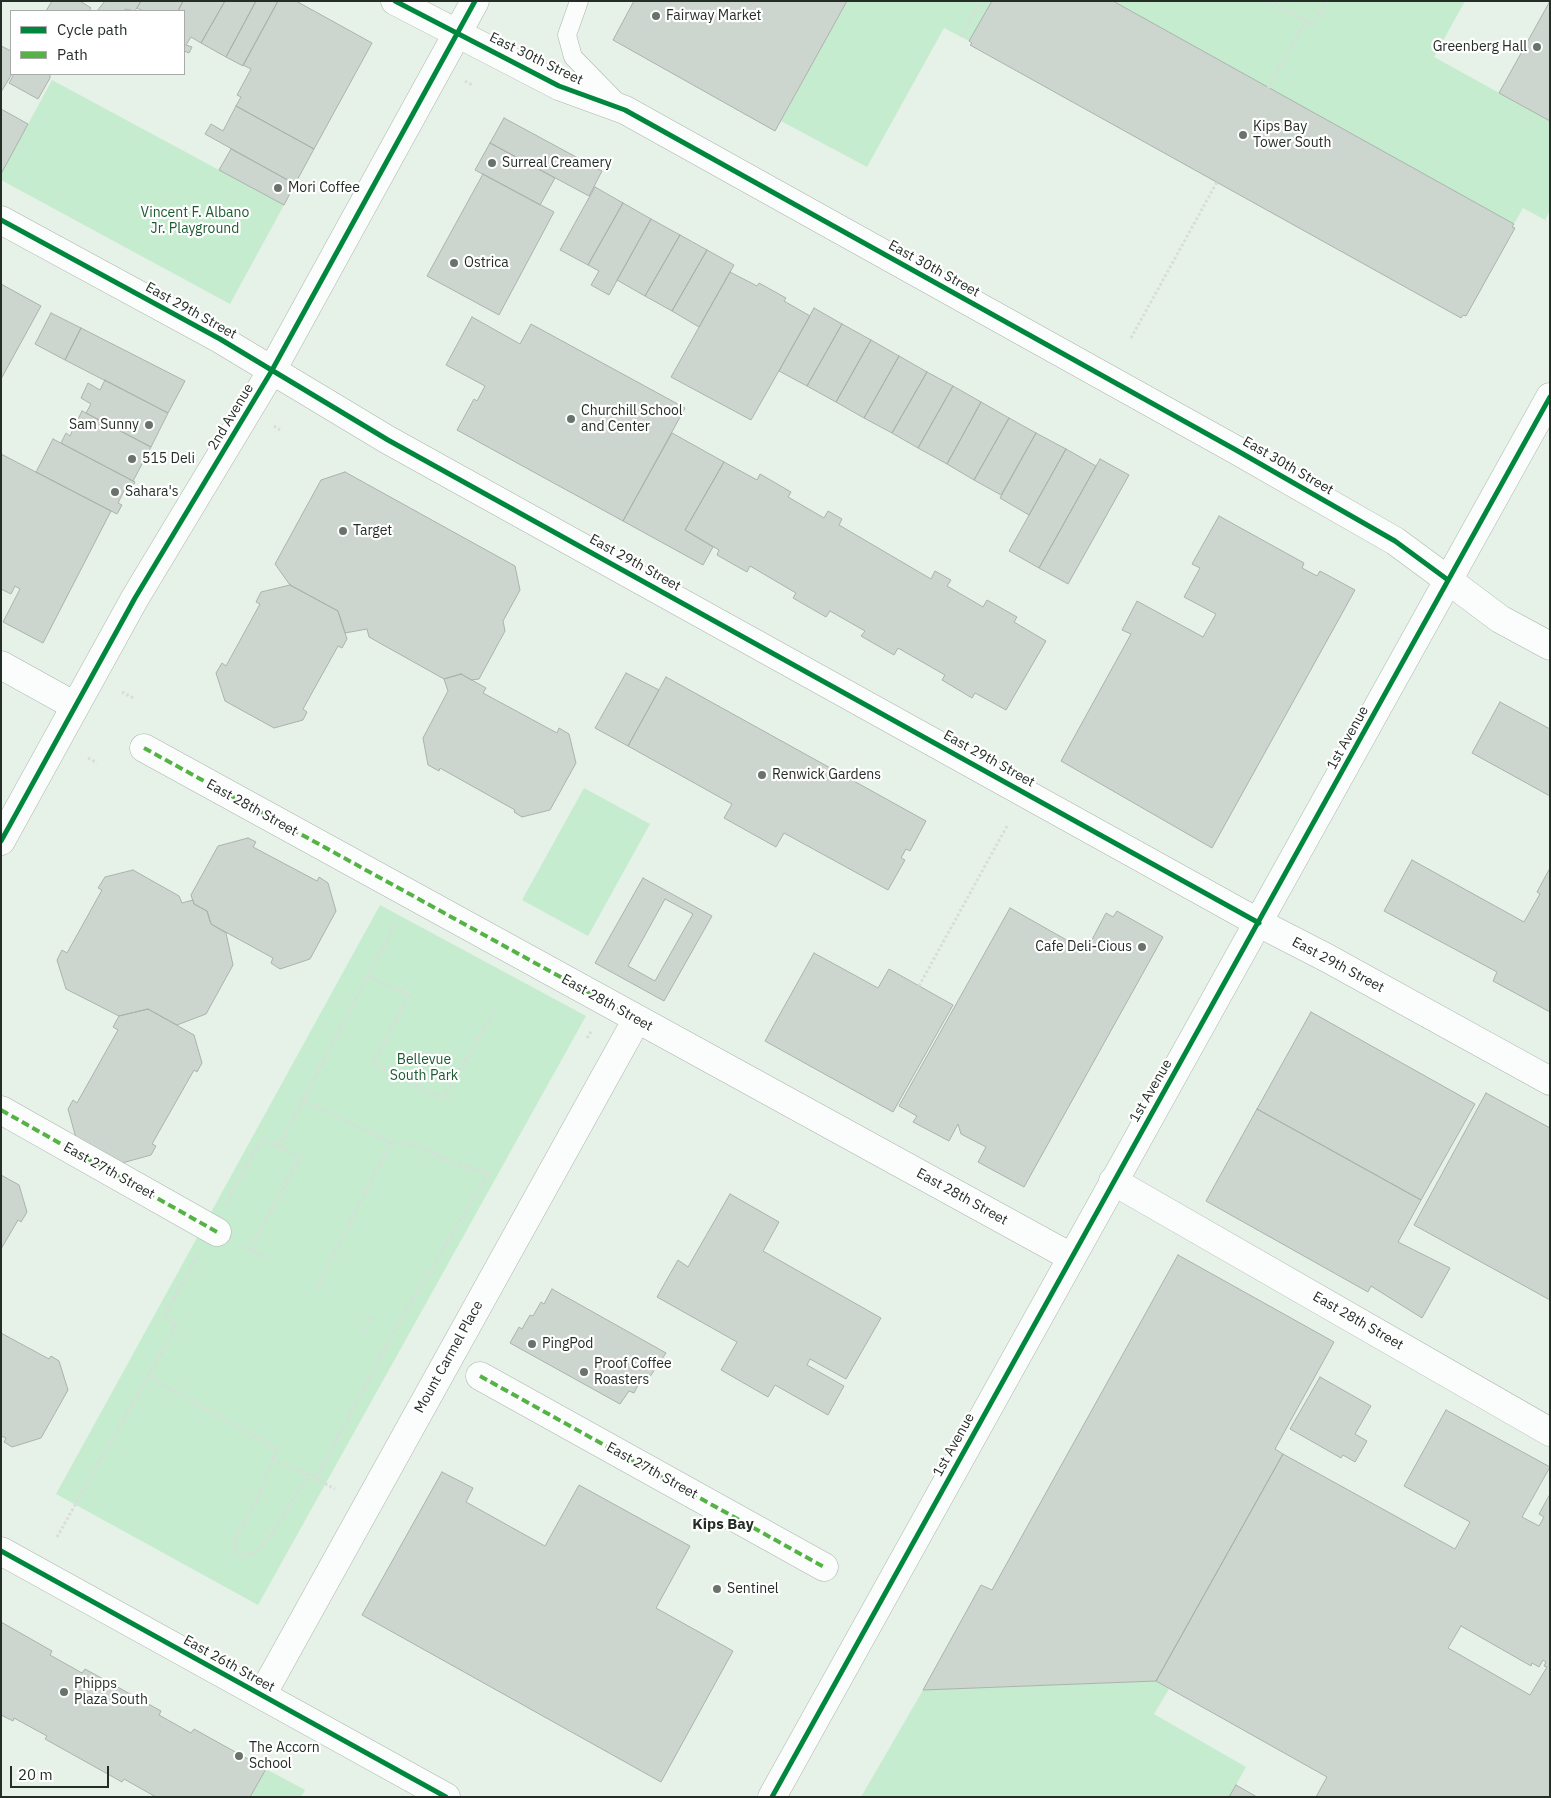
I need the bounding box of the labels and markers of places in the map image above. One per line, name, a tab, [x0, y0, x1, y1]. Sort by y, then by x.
place label: Fairway Market	[666, 8, 761, 24]
marker: Fairway Market	[650, 10, 662, 22]
place label: Greenberg Hall	[1433, 39, 1527, 55]
marker: Greenberg Hall	[1531, 41, 1543, 53]
place label: Kips Bay Tower South	[1253, 119, 1331, 152]
marker: Kips Bay Tower South	[1237, 129, 1249, 141]
place label: Surreal Creamery	[502, 155, 612, 171]
marker: Surreal Creamery	[486, 157, 498, 169]
place label: Mori Coffee	[288, 180, 360, 196]
marker: Mori Coffee	[272, 182, 284, 194]
place label: Ostrica	[464, 255, 509, 271]
marker: Ostrica	[448, 257, 460, 269]
place label: Churchill School and Center	[581, 403, 683, 436]
marker: Churchill School and Center	[565, 413, 577, 425]
place label: Sam Sunny	[69, 417, 139, 433]
marker: Sam Sunny	[143, 419, 155, 431]
place label: 515 Deli	[142, 451, 195, 467]
marker: 515 Deli	[126, 453, 138, 465]
place label: Sahara's	[125, 484, 179, 500]
marker: Sahara's	[109, 486, 121, 498]
place label: Target	[353, 523, 392, 539]
marker: Target	[337, 525, 349, 537]
place label: Renwick Gardens	[772, 767, 881, 783]
marker: Renwick Gardens	[756, 769, 768, 781]
place label: Cafe Deli-Cious	[1035, 939, 1132, 955]
marker: Cafe Deli-Cious	[1136, 941, 1148, 953]
place label: PingPod	[542, 1336, 593, 1352]
marker: PingPod	[526, 1338, 538, 1350]
place label: Proof Coffee Roasters	[594, 1356, 672, 1388]
marker: Proof Coffee Roasters	[578, 1366, 590, 1378]
place label: Sentinel	[727, 1581, 779, 1597]
marker: Sentinel	[711, 1583, 723, 1595]
place label: Phipps Plaza South	[74, 1676, 148, 1708]
marker: Phipps Plaza South	[58, 1686, 70, 1698]
place label: The Accorn School	[249, 1740, 320, 1772]
marker: The Accorn School	[233, 1750, 245, 1762]

